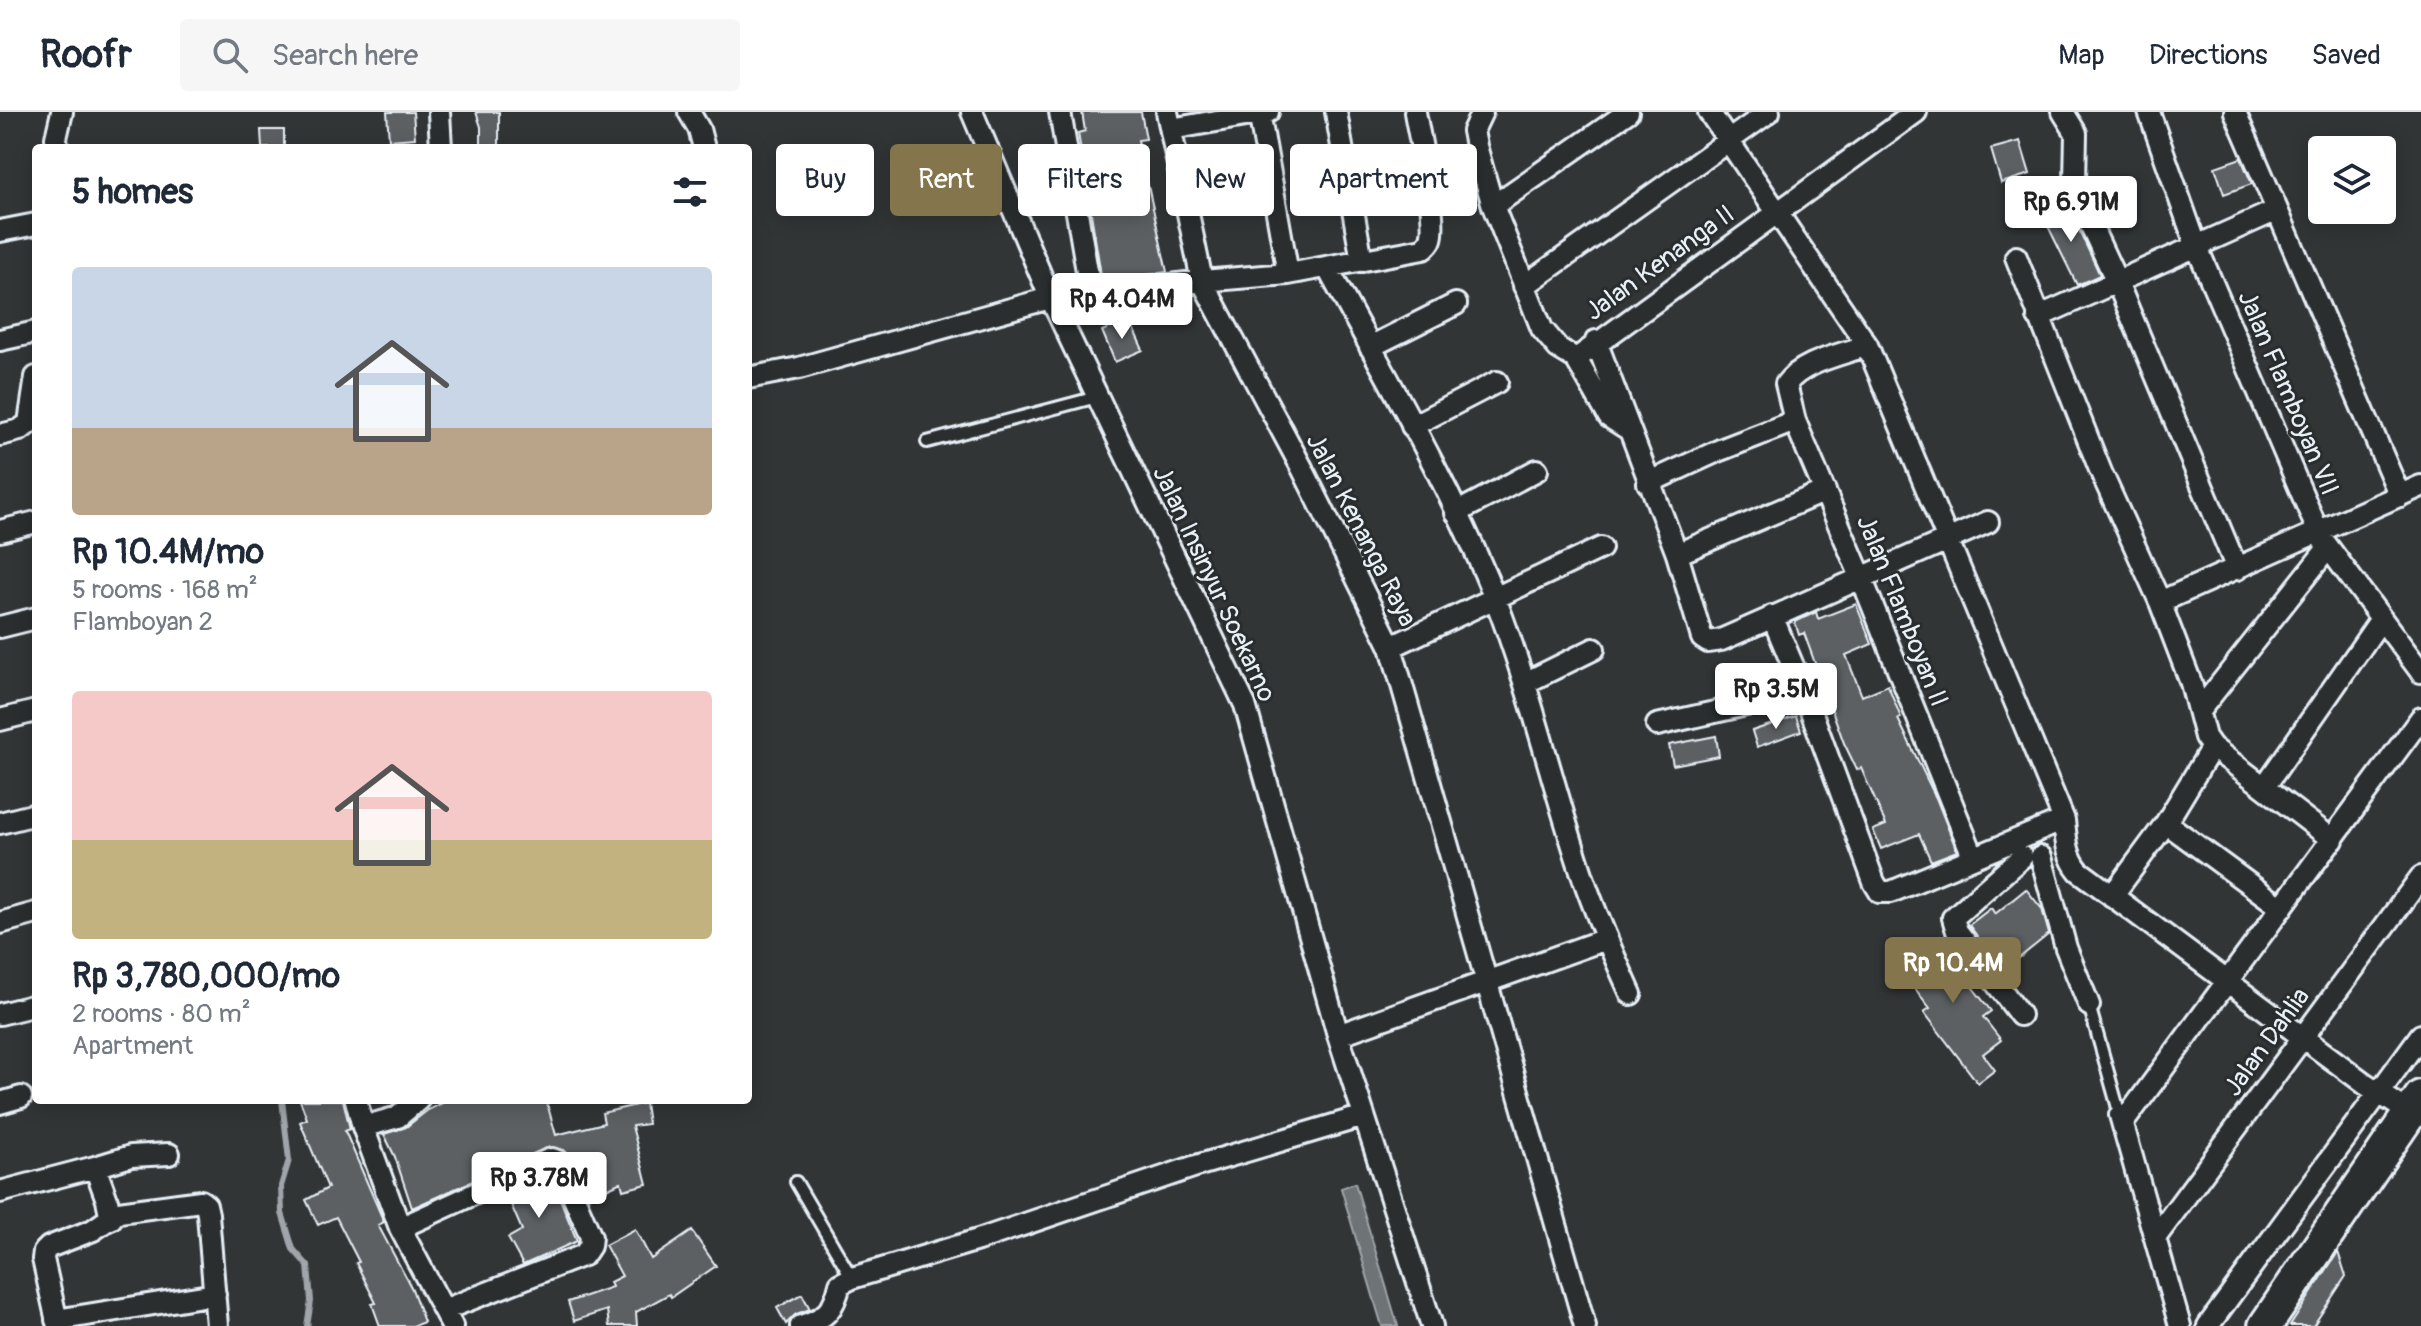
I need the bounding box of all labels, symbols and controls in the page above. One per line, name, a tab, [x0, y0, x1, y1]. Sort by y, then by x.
search box	[180, 19, 740, 91]
text: Roofr	[40, 31, 132, 79]
icon: search	[208, 33, 252, 77]
text: Search here	[272, 37, 418, 74]
text: Map	[2058, 38, 2105, 73]
text: Directions	[2149, 38, 2268, 73]
text: Saved	[2312, 38, 2381, 73]
map controls	[2308, 136, 2396, 224]
button: layers	[2308, 136, 2396, 224]
chip: Buy	[776, 144, 874, 216]
chip: Rent	[890, 144, 1002, 216]
chip: Filters	[1018, 144, 1150, 216]
chip: New	[1166, 144, 1274, 216]
chip: Apartment	[1290, 144, 1477, 216]
icon: filters	[668, 170, 712, 214]
text: 5 homes	[72, 171, 193, 214]
pin: Rp 6.91M	[1988, 176, 2154, 244]
text: Rp 6.91M	[2023, 186, 2119, 218]
street label: Jalan Kenanga II	[1579, 198, 1741, 328]
pin: Rp 4.04M	[1039, 273, 1205, 341]
text: Rp 4.04M	[1069, 283, 1175, 315]
street label: Jalan Flamboyan VII	[2230, 286, 2346, 500]
icon: home	[320, 319, 464, 463]
street label: Jalan Kenanga Raya	[1299, 428, 1423, 632]
street label: Jalan Insinyur Soekarno	[1145, 461, 1283, 707]
street label: Jalan Flamboyan II	[1849, 511, 1955, 711]
text: Rp 10.4M/mo	[72, 531, 264, 574]
text: 5 rooms · 168 m²	[72, 574, 258, 606]
text: Flamboyan 2	[72, 606, 213, 638]
pin: Rp 3.5M	[1702, 663, 1850, 731]
text: Rp 3.5M	[1733, 673, 1819, 705]
icon: home	[320, 743, 464, 887]
pin: Rp 10.4M	[1870, 937, 2036, 1005]
text: Rp 10.4M	[1903, 947, 2003, 979]
text: Rp 3,780,000/mo	[72, 955, 340, 998]
street label: Jalan Dahlia	[2217, 982, 2317, 1102]
text: 2 rooms · 80 m²	[72, 998, 251, 1030]
text: Apartment	[72, 1030, 193, 1062]
pin: Rp 3.78M	[456, 1152, 622, 1220]
text: Rp 3.78M	[490, 1162, 588, 1194]

